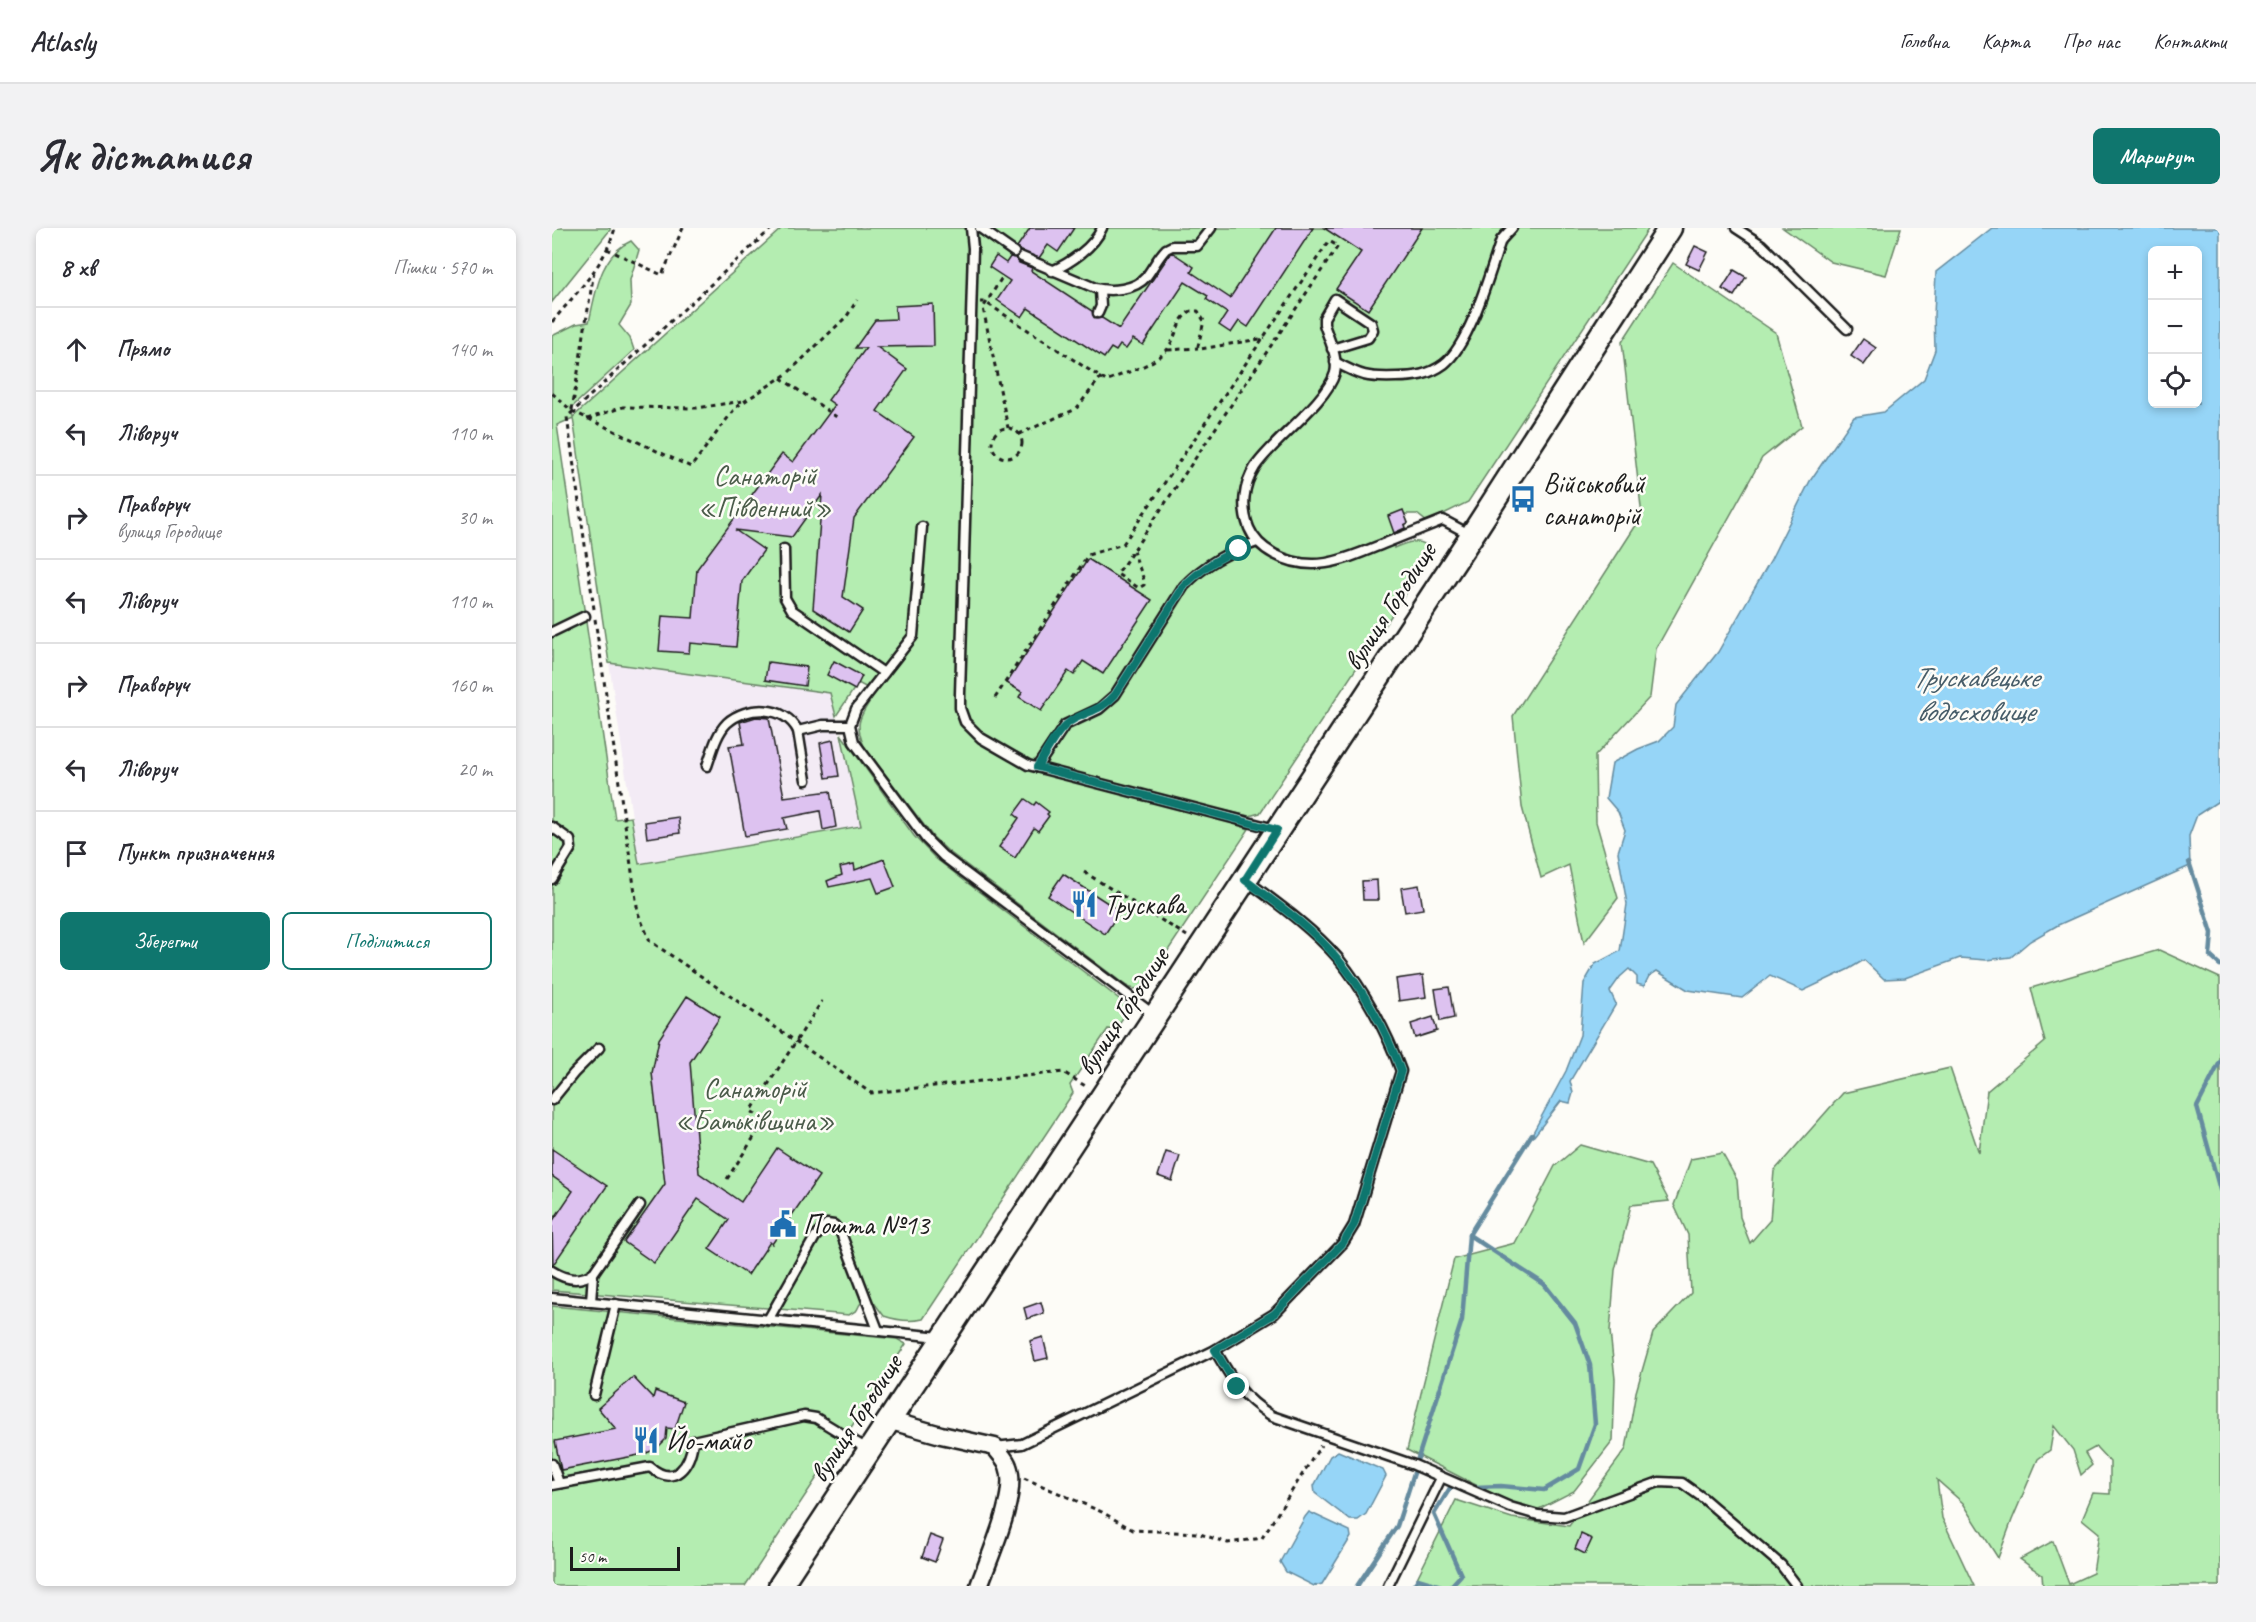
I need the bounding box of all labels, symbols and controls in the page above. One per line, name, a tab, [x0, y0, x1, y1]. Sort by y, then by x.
text: Atlasly	[30, 24, 95, 59]
text: Головна	[1900, 28, 1949, 54]
text: Карта	[1982, 28, 2030, 54]
text: Про нас	[2063, 28, 2120, 54]
text: Контакти	[2153, 28, 2226, 54]
button: Маршрут	[2093, 128, 2220, 184]
text: Як дістатися	[36, 130, 250, 183]
map controls	[2148, 246, 2202, 408]
button: +	[2148, 246, 2202, 300]
text: 8 хв	[60, 251, 95, 284]
text: Пішки · 570 m	[393, 255, 492, 280]
button: −	[2148, 300, 2202, 354]
icon: ahead	[60, 333, 93, 366]
text: Прямо	[117, 335, 169, 363]
text: 140 m	[449, 337, 492, 362]
button: locate	[2148, 354, 2202, 408]
icon: left	[60, 417, 93, 450]
text: Ліворуч	[117, 419, 177, 447]
text: 110 m	[449, 421, 492, 446]
park label: Санаторій «Південний»	[698, 458, 832, 525]
place label: Військовий санаторій	[1543, 466, 1646, 533]
bus stop icon: Військовий санаторій	[1508, 484, 1538, 514]
text: Праворуч	[117, 491, 189, 519]
icon: right	[60, 501, 93, 534]
text: 30 m	[458, 505, 492, 530]
text: вулиця Городище	[117, 519, 221, 544]
street label: вулиця Городище	[1335, 534, 1445, 677]
route start	[1225, 535, 1251, 561]
icon: left	[60, 585, 93, 618]
text: Ліворуч	[117, 587, 177, 615]
text: 110 m	[449, 589, 492, 614]
water label: Трускавецьке водосховище	[1912, 658, 2042, 730]
icon: right	[60, 669, 93, 702]
text: Праворуч	[117, 671, 189, 699]
text: 160 m	[449, 673, 492, 698]
icon: left	[60, 753, 93, 786]
text: Ліворуч	[117, 755, 177, 783]
text: 20 m	[458, 757, 492, 782]
icon: arrive	[60, 837, 93, 870]
text: Пункт призначення	[117, 839, 274, 867]
place label: Трускава	[1104, 887, 1188, 922]
restaurant icon: Трускава	[1069, 889, 1099, 919]
button: Зберегти	[60, 912, 270, 970]
button: Поділитися	[282, 912, 492, 970]
street label: вулиця Городище	[1068, 939, 1178, 1082]
park label: Санаторій «Батьківщина»	[675, 1071, 835, 1138]
place label: Пошта №13	[803, 1207, 932, 1242]
public building icon: Пошта №13	[768, 1209, 798, 1239]
street label: вулиця Городище	[801, 1346, 911, 1489]
route end	[1223, 1373, 1249, 1399]
place label: Йо-майо	[666, 1423, 753, 1458]
restaurant icon: Йо-майо	[631, 1425, 661, 1455]
scale bar	[570, 1544, 680, 1572]
text: 50 m	[579, 1547, 606, 1567]

